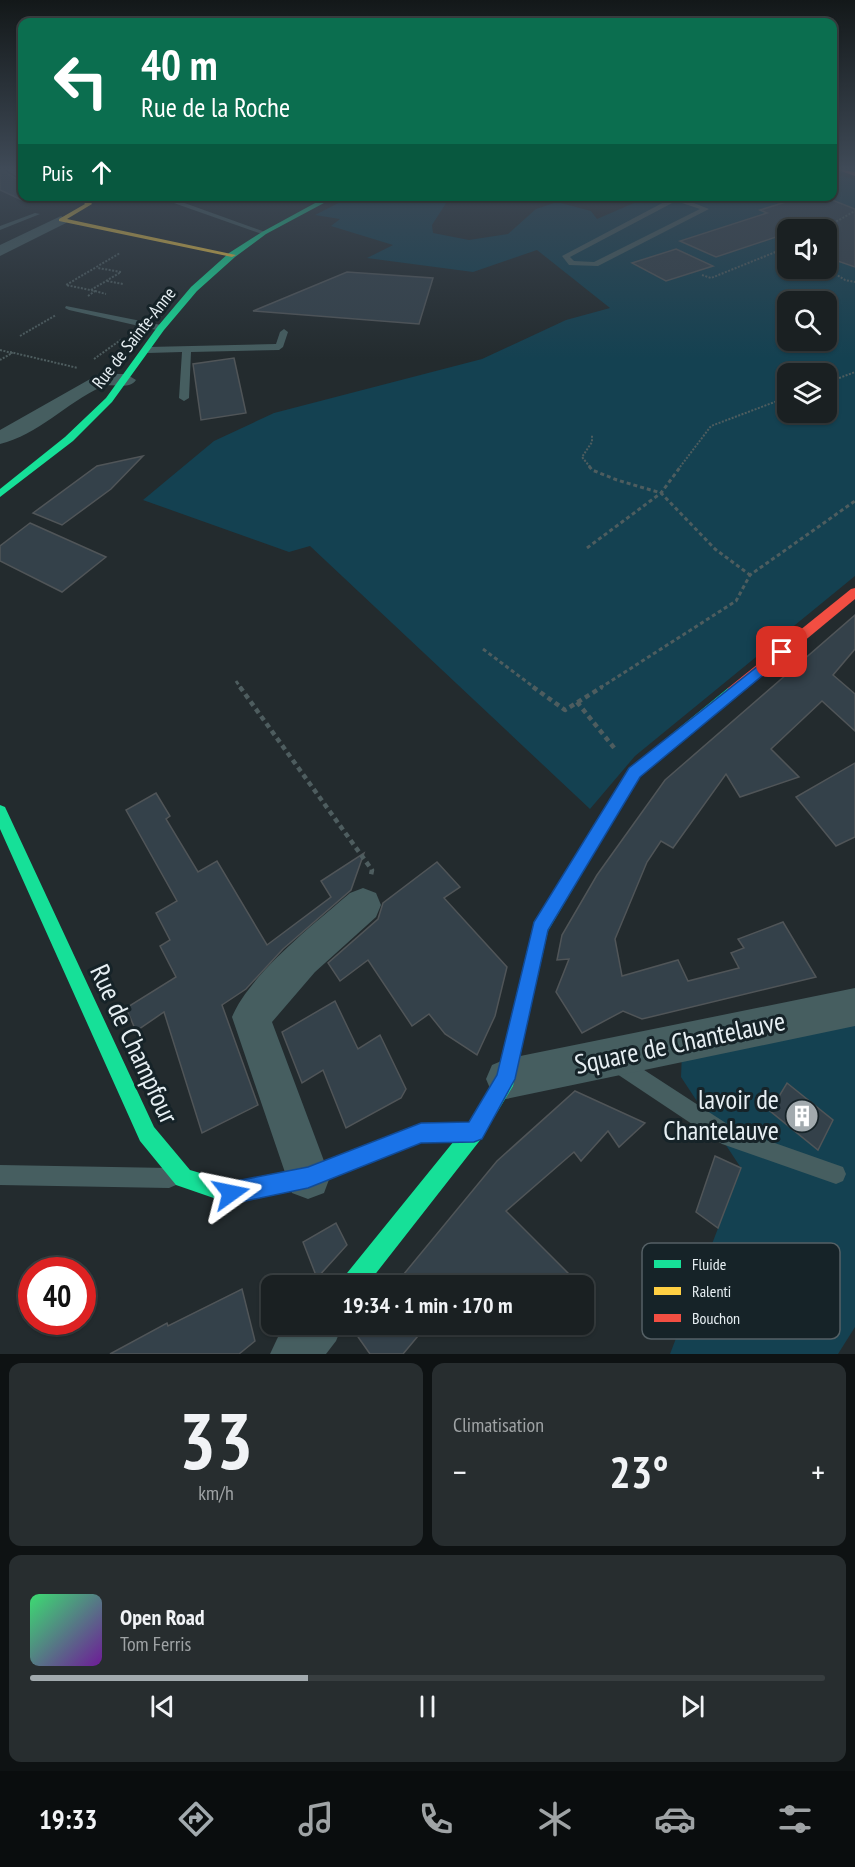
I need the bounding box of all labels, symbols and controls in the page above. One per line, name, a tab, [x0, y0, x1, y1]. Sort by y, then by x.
text: 40 m	[141, 37, 218, 92]
icon: left	[42, 42, 120, 120]
text: Rue de la Roche	[141, 90, 290, 124]
icon: ahead	[85, 156, 118, 189]
text: Puis	[42, 159, 73, 187]
map controls	[777, 219, 837, 423]
button: sound	[777, 219, 837, 279]
street label: Rue de Sainte-Anne	[87, 282, 180, 393]
button: search	[777, 291, 837, 351]
button: layers	[777, 363, 837, 423]
pin	[756, 626, 807, 677]
icon: arrive	[765, 635, 798, 668]
street label: Rue de Champfour	[83, 959, 187, 1129]
street label: Square de Chantelauve	[571, 1003, 788, 1081]
place label: lavoir de Chantelauve	[663, 1082, 779, 1147]
building icon: lavoir de Chantelauve	[784, 1098, 820, 1134]
position arrow	[199, 1161, 263, 1225]
legend	[642, 1243, 840, 1339]
text: Fluide	[692, 1254, 726, 1274]
speed limit sign: 40	[18, 1257, 96, 1335]
text: Ralenti	[692, 1281, 731, 1301]
text: 19:34 · 1 min · 170 m	[342, 1291, 513, 1319]
text: Bouchon	[692, 1308, 740, 1328]
text: 33	[179, 1390, 253, 1491]
text: Climatisation	[453, 1412, 544, 1438]
text: 23°	[609, 1442, 669, 1500]
text: −	[453, 1450, 467, 1493]
text: +	[811, 1450, 825, 1493]
text: km/h	[198, 1480, 234, 1506]
text: Open Road	[120, 1603, 205, 1631]
text: Tom Ferris	[120, 1631, 191, 1657]
icon: previous	[146, 1690, 179, 1723]
icon: pause	[411, 1690, 444, 1723]
icon: next	[676, 1690, 709, 1723]
icon: directions	[175, 1798, 217, 1840]
icon: music	[295, 1798, 337, 1840]
icon: phone	[415, 1798, 457, 1840]
icon: climate	[534, 1798, 576, 1840]
icon: car	[654, 1798, 696, 1840]
icon: filters	[774, 1798, 816, 1840]
text: 19:33	[39, 1802, 97, 1836]

